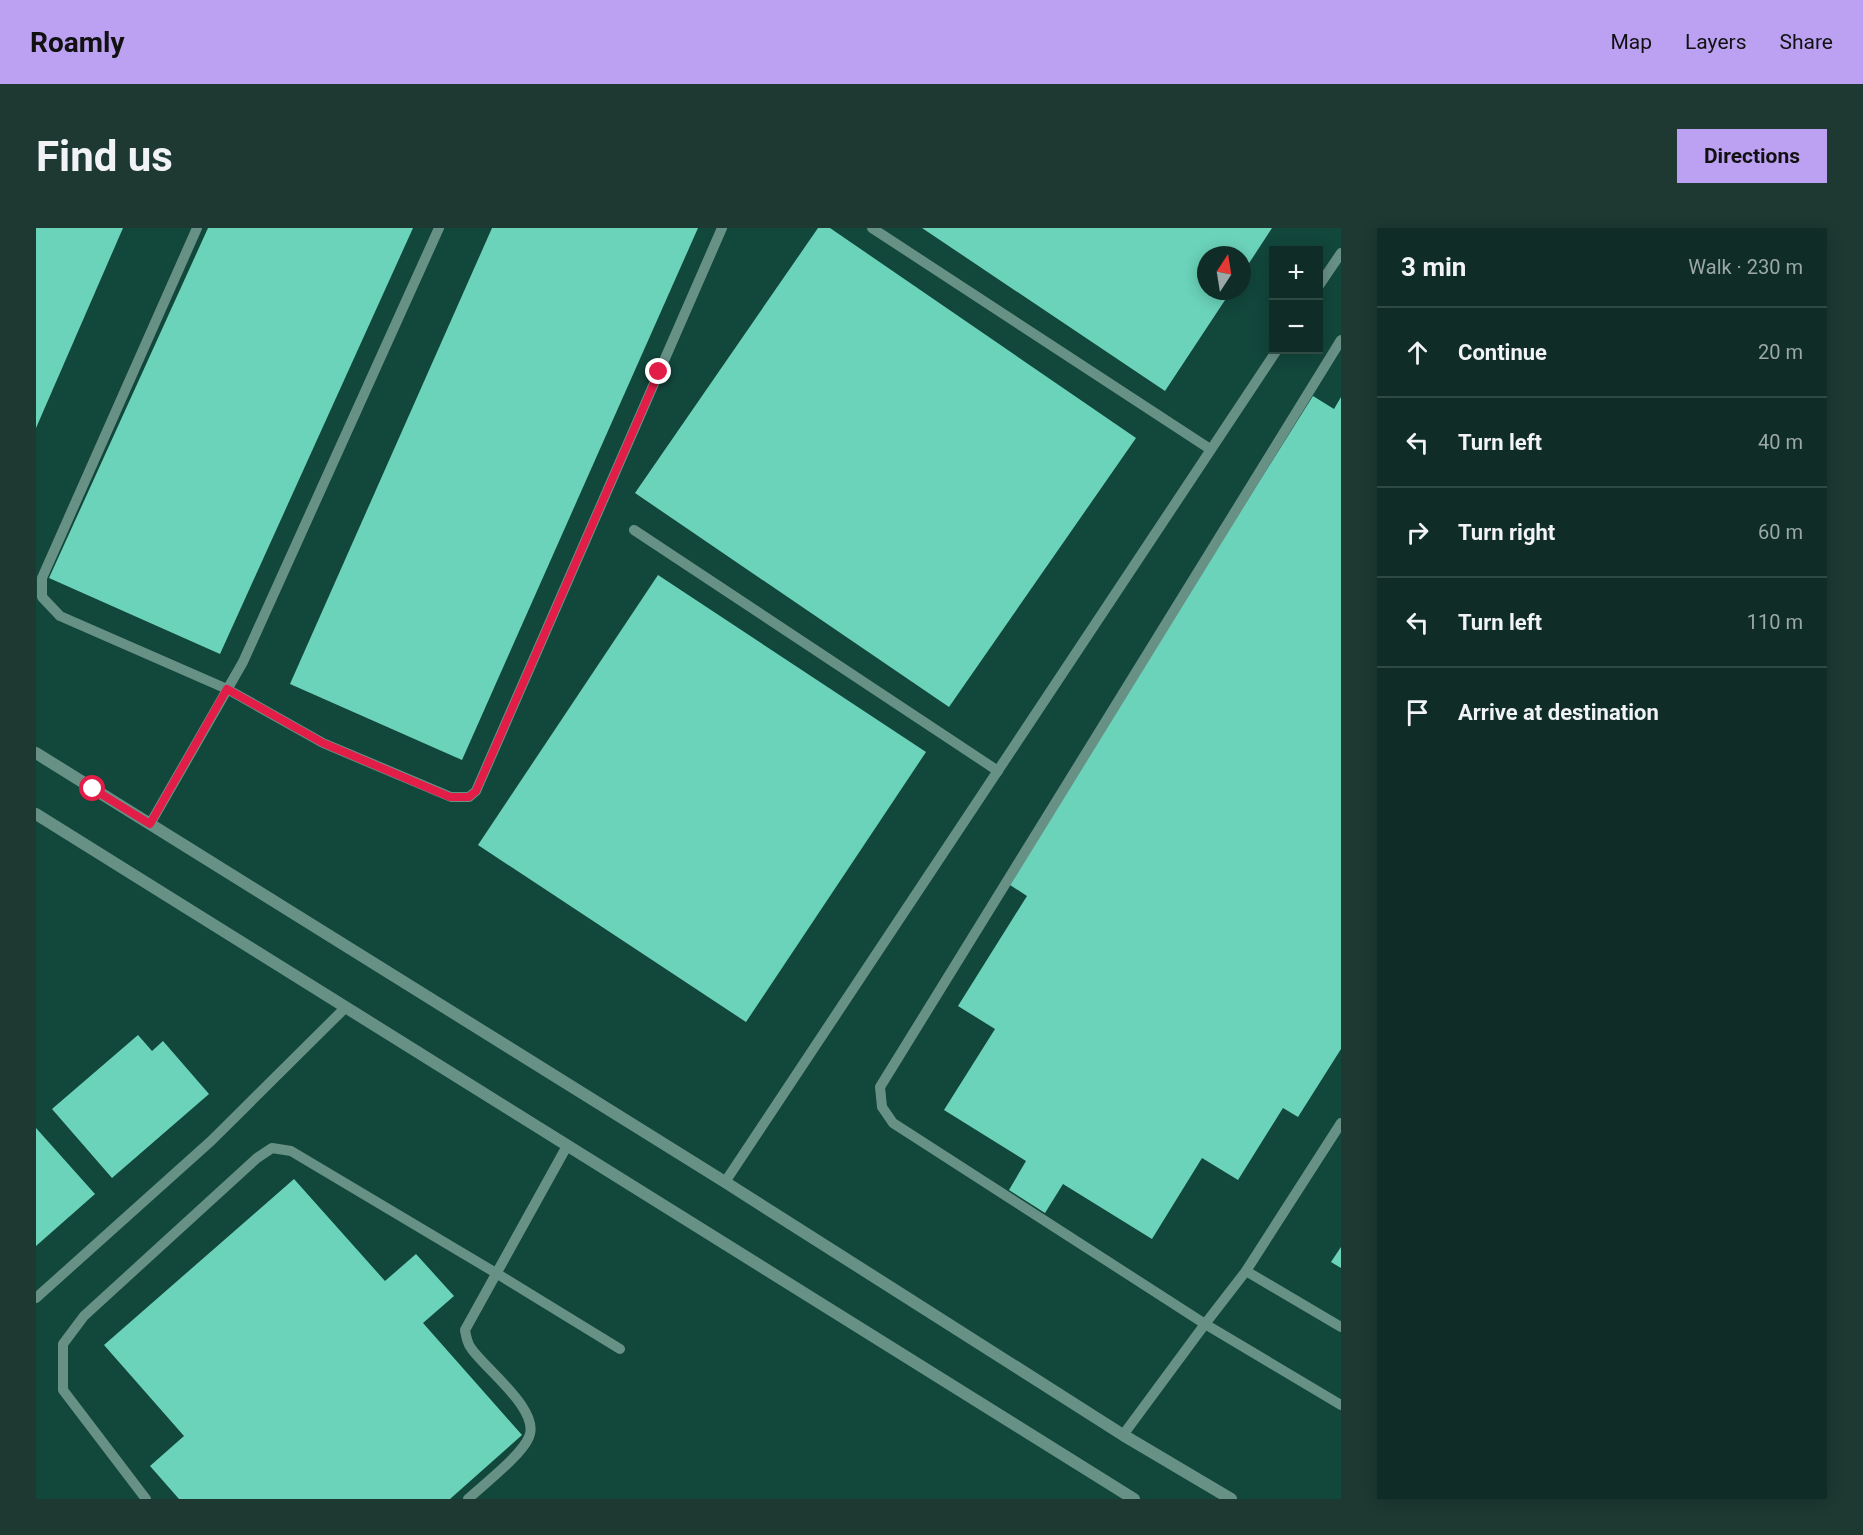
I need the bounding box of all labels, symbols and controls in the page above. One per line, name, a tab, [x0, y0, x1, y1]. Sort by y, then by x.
text: Roamly	[30, 26, 125, 59]
text: Map	[1610, 30, 1652, 54]
text: Layers	[1685, 30, 1746, 54]
text: Share	[1779, 30, 1833, 54]
button: Directions	[1677, 129, 1827, 183]
text: Find us	[36, 132, 173, 181]
north arrow	[1197, 246, 1251, 300]
map controls	[1269, 246, 1323, 354]
button: +	[1269, 246, 1323, 300]
text: 3 min	[1401, 252, 1466, 282]
text: Walk · 230 m	[1688, 255, 1803, 279]
button: −	[1269, 300, 1323, 354]
icon: ahead	[1401, 336, 1434, 369]
text: Continue	[1458, 340, 1547, 365]
text: 20 m	[1758, 340, 1803, 364]
route end	[645, 358, 671, 384]
icon: left	[1401, 426, 1434, 459]
text: Turn left	[1458, 430, 1542, 455]
text: 40 m	[1758, 430, 1803, 454]
icon: right	[1401, 516, 1434, 549]
text: Turn right	[1458, 520, 1555, 545]
text: 60 m	[1758, 520, 1803, 544]
icon: left	[1401, 606, 1434, 639]
text: Turn left	[1458, 610, 1542, 635]
text: 110 m	[1747, 610, 1803, 634]
icon: arrive	[1401, 696, 1434, 729]
text: Arrive at destination	[1458, 700, 1659, 725]
route start	[79, 775, 105, 801]

